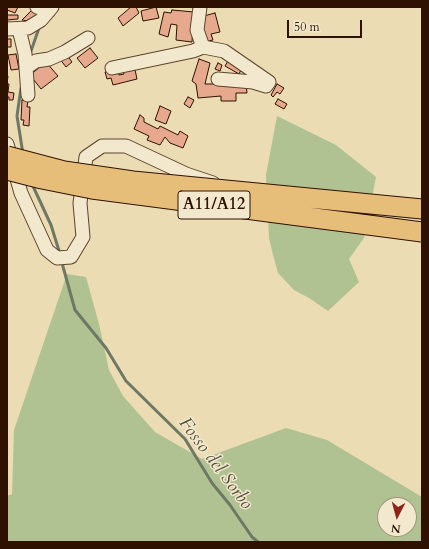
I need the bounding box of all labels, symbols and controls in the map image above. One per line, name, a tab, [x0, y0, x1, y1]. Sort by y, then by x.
scale bar	[289, 12, 364, 38]
text: 50 m	[294, 19, 320, 35]
road number: A11/A12	[178, 191, 250, 219]
water label: Fosso del Sorbo	[173, 414, 257, 514]
north arrow	[377, 497, 417, 537]
text: N	[390, 520, 401, 536]

